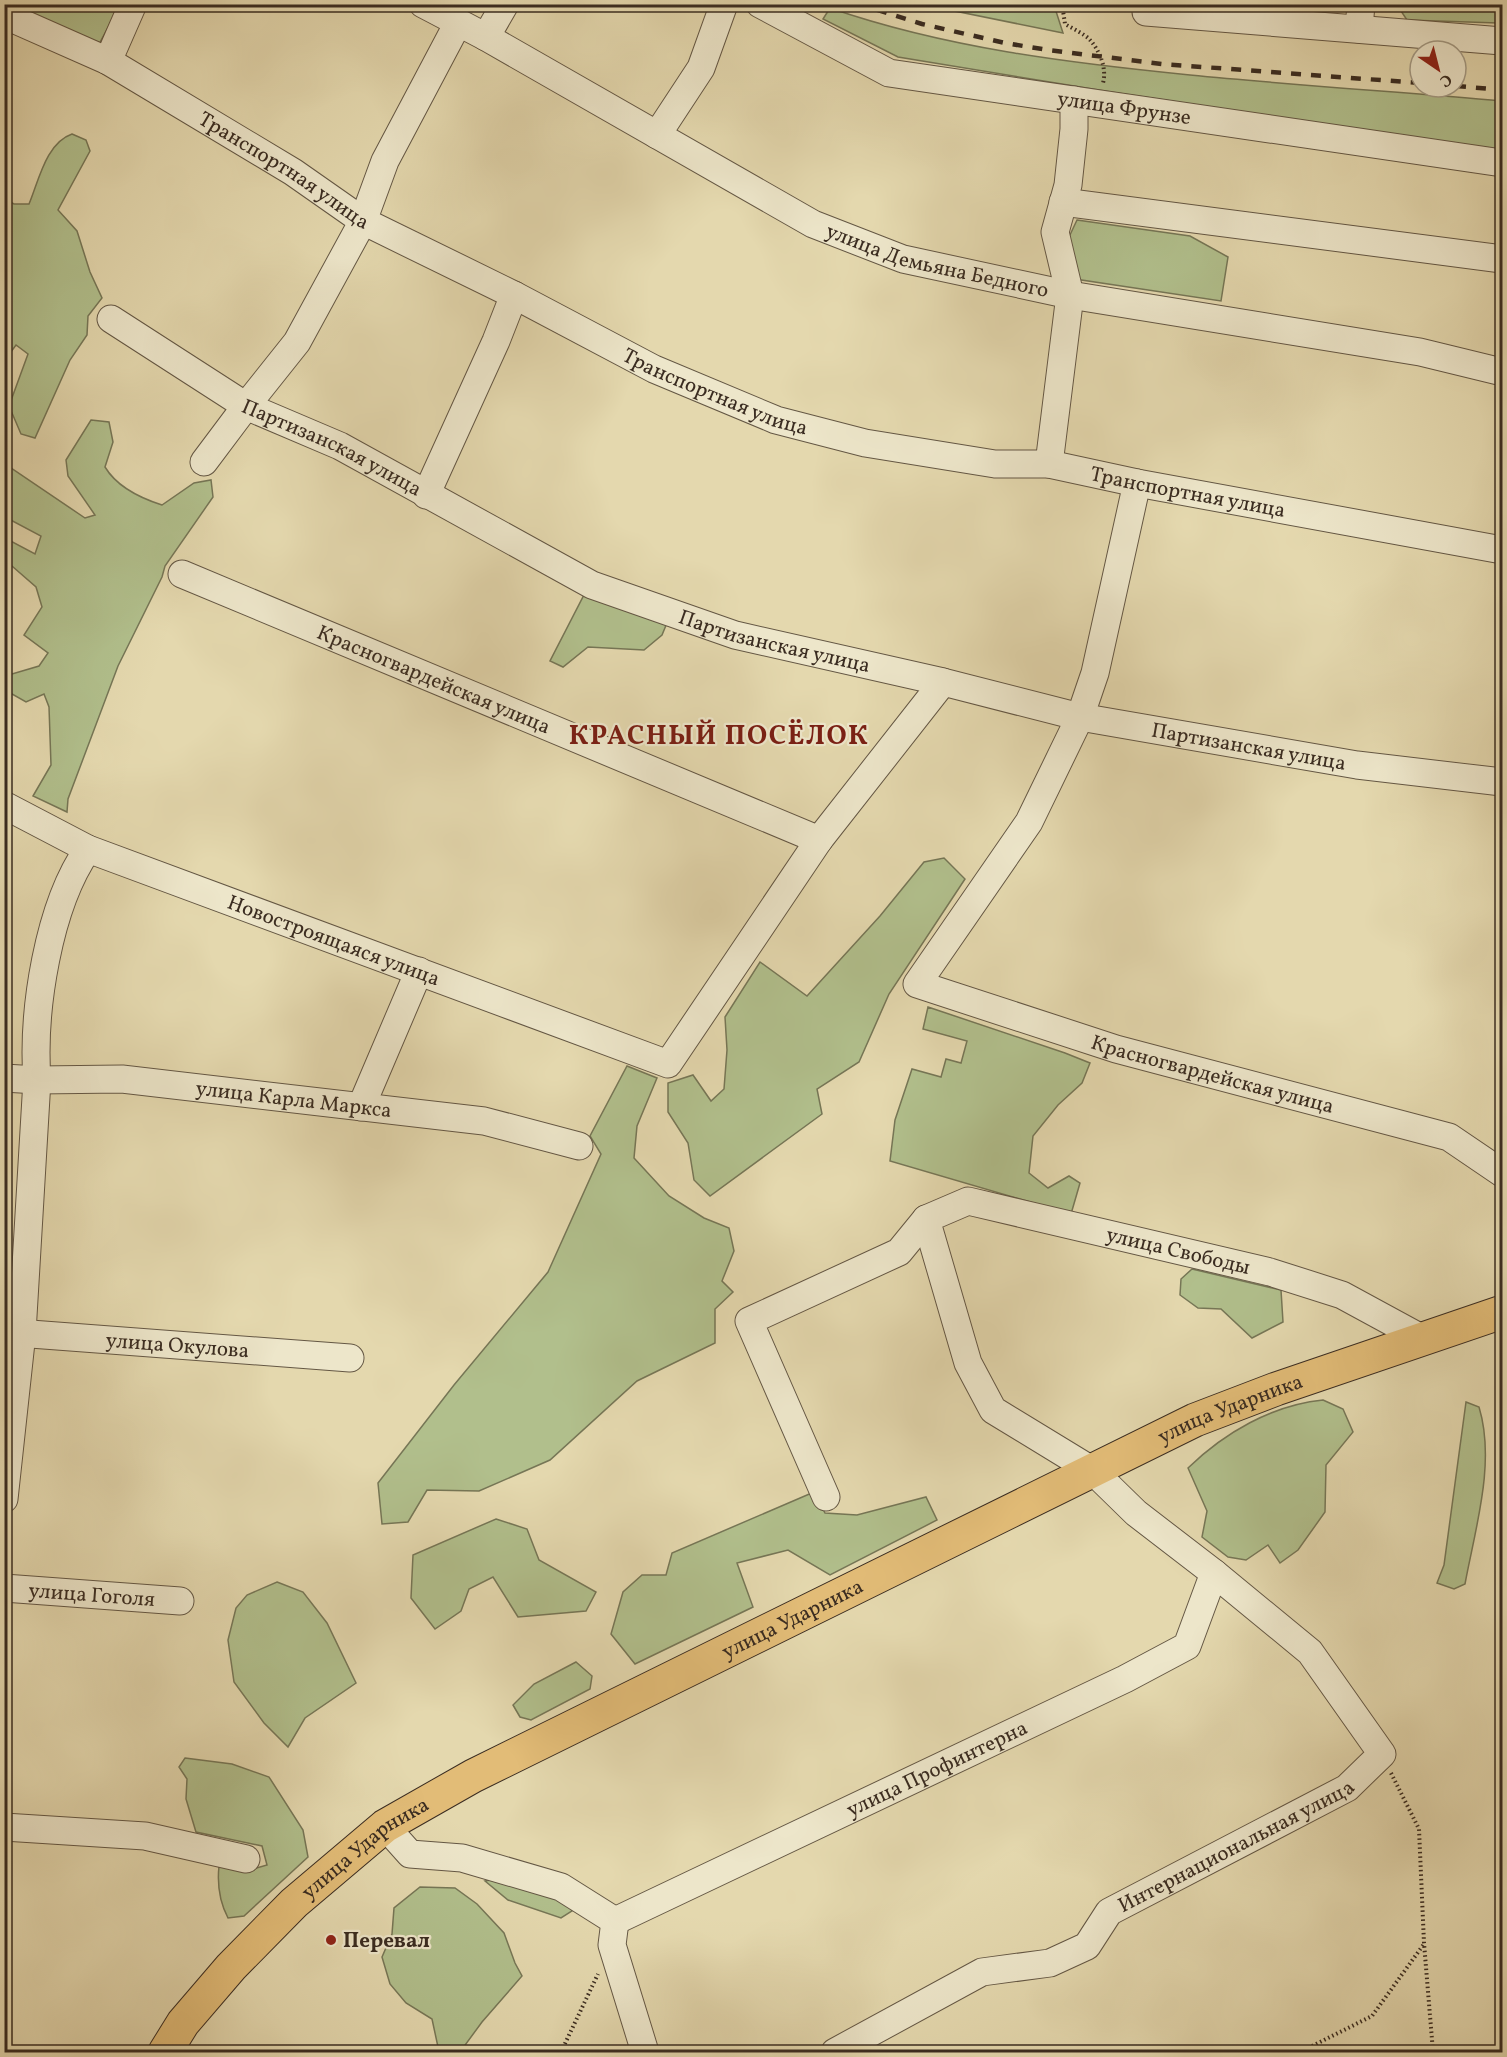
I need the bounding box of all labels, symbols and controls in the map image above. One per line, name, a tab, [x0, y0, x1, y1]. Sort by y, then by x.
north arrow	[1408, 39, 1468, 99]
text: С	[1435, 68, 1456, 92]
street label: улица Фрунзе	[1055, 85, 1193, 133]
street label: Транспортная улица	[192, 105, 373, 238]
street label: улица Демьяна Бедного	[821, 217, 1051, 306]
street label: Транспортная улица	[617, 342, 811, 444]
street label: Партизанская улица	[237, 393, 427, 504]
street label: Транспортная улица	[1087, 460, 1288, 526]
street label: Партизанская улица	[674, 603, 873, 681]
street label: Красногвардейская улица	[312, 619, 555, 742]
street label: Партизанская улица	[1149, 717, 1348, 779]
district label: КРАСНЫЙ ПОСЁЛОК	[569, 718, 869, 756]
street label: Новостроящаяся улица	[223, 889, 444, 994]
street label: Красногвардейская улица	[1087, 1029, 1337, 1122]
street label: улица Карла Маркса	[194, 1075, 393, 1126]
street label: улица Свободы	[1103, 1221, 1253, 1283]
street label: улица Окулова	[105, 1327, 250, 1366]
street label: улица Ударника	[1153, 1368, 1307, 1452]
street label: улица Ударника	[717, 1573, 869, 1667]
street label: улица Гоголя	[27, 1577, 156, 1615]
street label: улица Профинтерна	[842, 1714, 1033, 1825]
street label: Интернациональная улица	[1113, 1775, 1362, 1921]
street label: улица Ударника	[296, 1791, 435, 1907]
place label: Перевал	[343, 1927, 430, 1956]
marker: Перевал	[324, 1933, 338, 1947]

